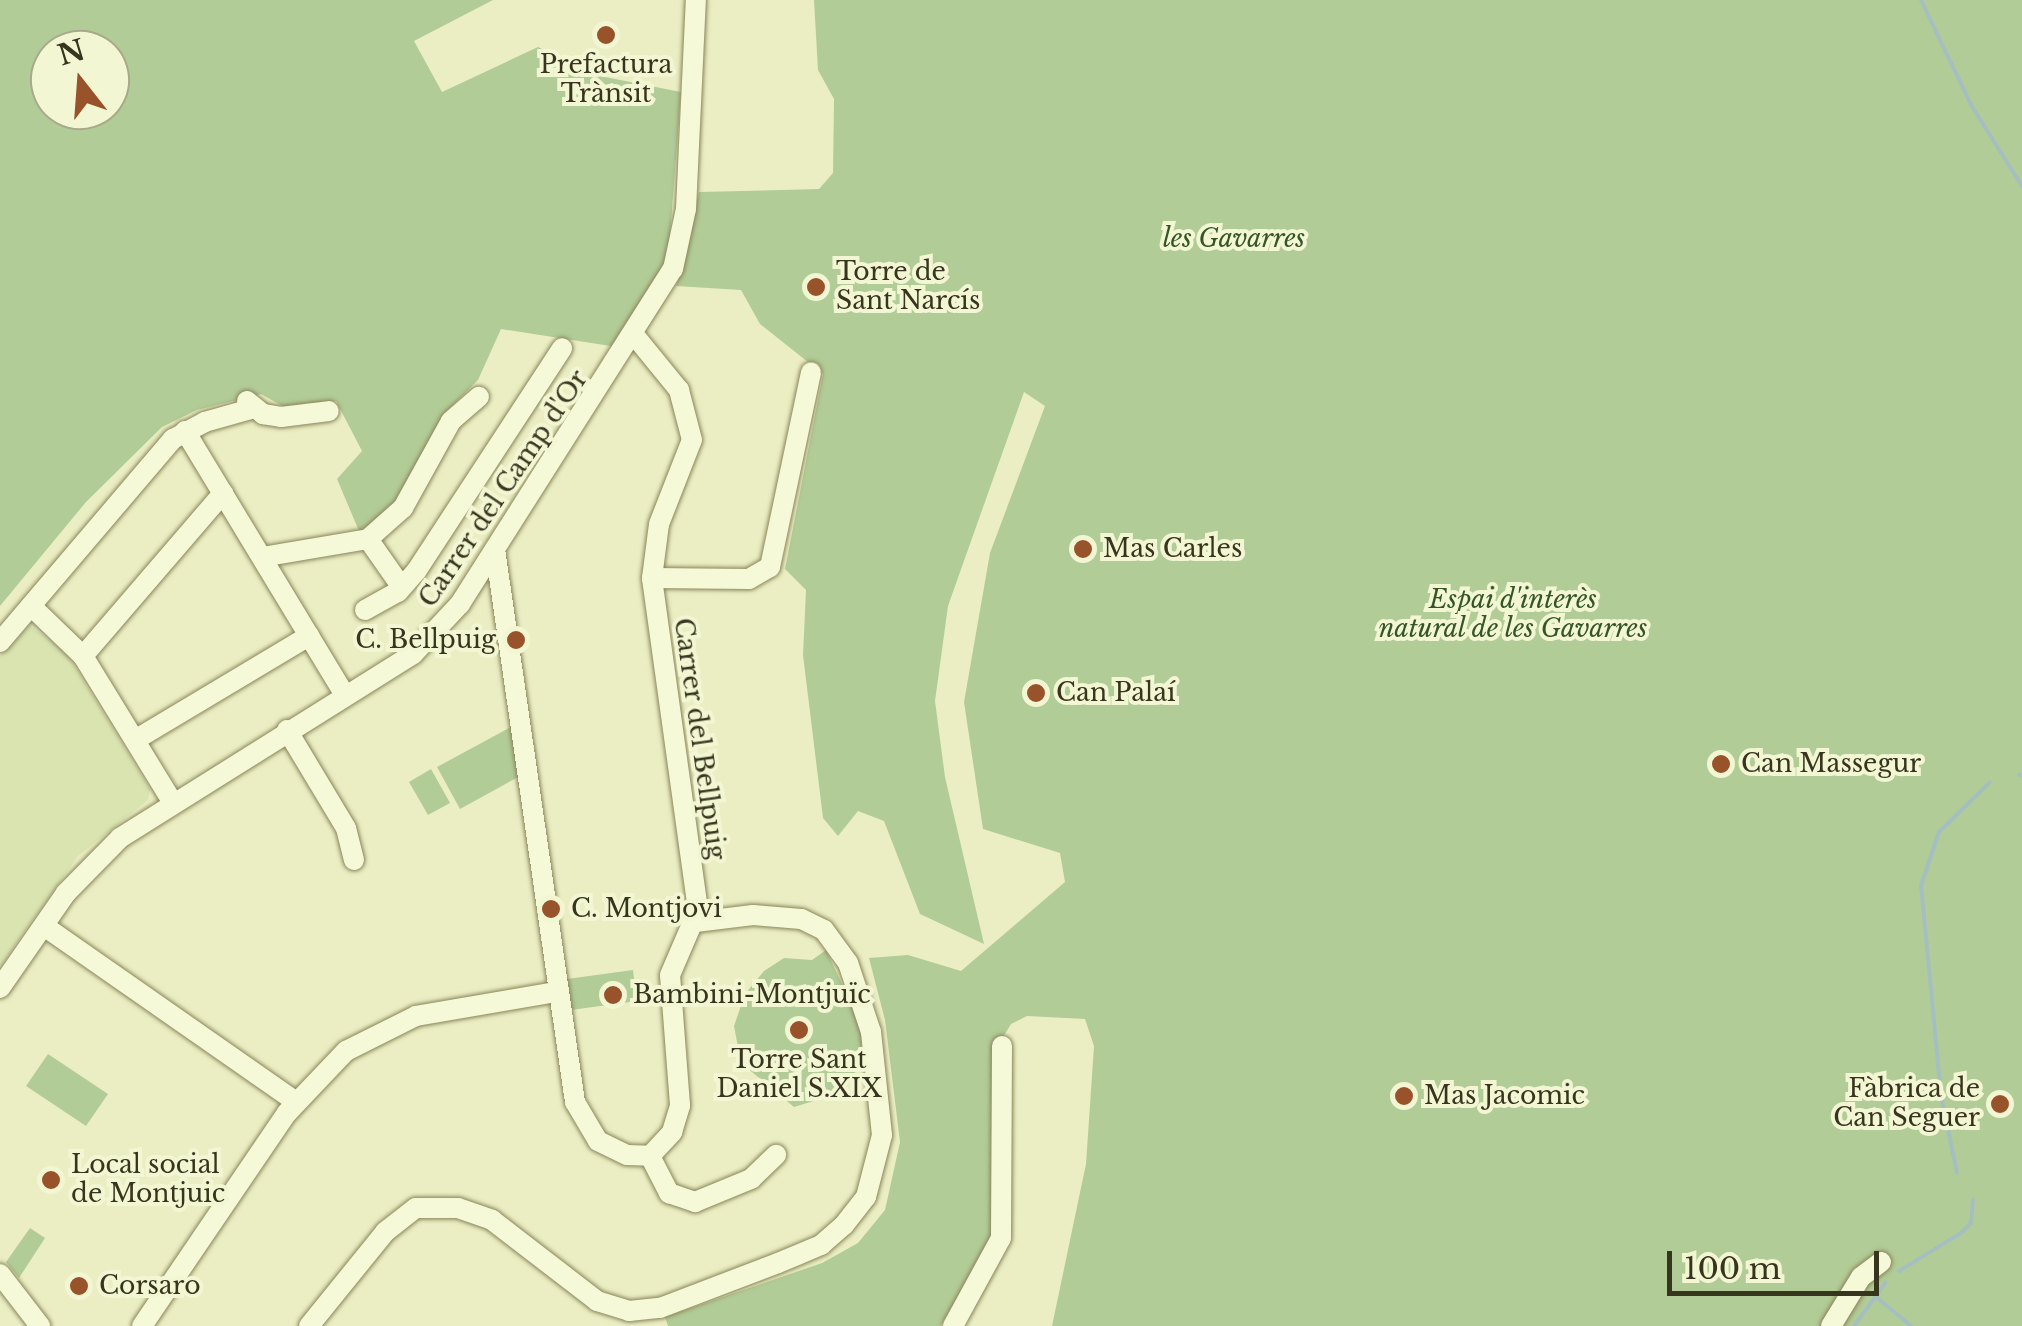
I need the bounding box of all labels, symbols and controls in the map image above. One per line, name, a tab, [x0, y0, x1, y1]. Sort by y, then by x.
marker: Prefactura Trànsit	[595, 24, 617, 46]
north arrow	[30, 30, 130, 130]
text: N	[54, 32, 89, 73]
place label: Prefactura Trànsit	[540, 51, 672, 110]
park label: les Gavarres	[1163, 224, 1305, 254]
place label: Torre de Sant Narcís	[836, 258, 980, 317]
marker: Torre de Sant Narcís	[805, 276, 827, 298]
street label: Carrer del Camp d'Or	[413, 365, 595, 613]
place label: Mas Carles	[1103, 534, 1242, 564]
marker: Mas Carles	[1072, 538, 1094, 560]
park label: Espai d'interès natural de les Gavarres	[1378, 586, 1648, 645]
street label: Carrer del Bellpuig	[667, 616, 731, 862]
place label: C. Bellpuig	[355, 625, 496, 655]
marker: C. Bellpuig	[505, 629, 527, 651]
place label: Can Palaí	[1056, 678, 1176, 708]
marker: Can Palaí	[1025, 682, 1047, 704]
place label: Can Massegur	[1741, 749, 1921, 779]
marker: Can Massegur	[1710, 753, 1732, 775]
place label: C. Montjovi	[571, 894, 722, 924]
marker: C. Montjovi	[540, 898, 562, 920]
place label: Bambini-Montjuïc	[633, 980, 871, 1010]
marker: Bambini-Montjuïc	[602, 984, 624, 1006]
marker: Torre Sant Daniel S.XIX	[788, 1019, 810, 1041]
place label: Torre Sant Daniel S.XIX	[716, 1046, 882, 1105]
place label: Fàbrica de Can Seguer	[1833, 1075, 1980, 1134]
place label: Mas Jacomic	[1424, 1081, 1585, 1111]
marker: Mas Jacomic	[1393, 1085, 1415, 1107]
marker: Fàbrica de Can Seguer	[1989, 1093, 2011, 1115]
place label: Local social de Montjuic	[71, 1151, 225, 1210]
marker: Local social de Montjuic	[40, 1169, 62, 1191]
scale bar	[1672, 1231, 1884, 1293]
text: 100 m	[1684, 1250, 1781, 1287]
place label: Corsaro	[99, 1271, 201, 1301]
marker: Corsaro	[68, 1275, 90, 1297]

